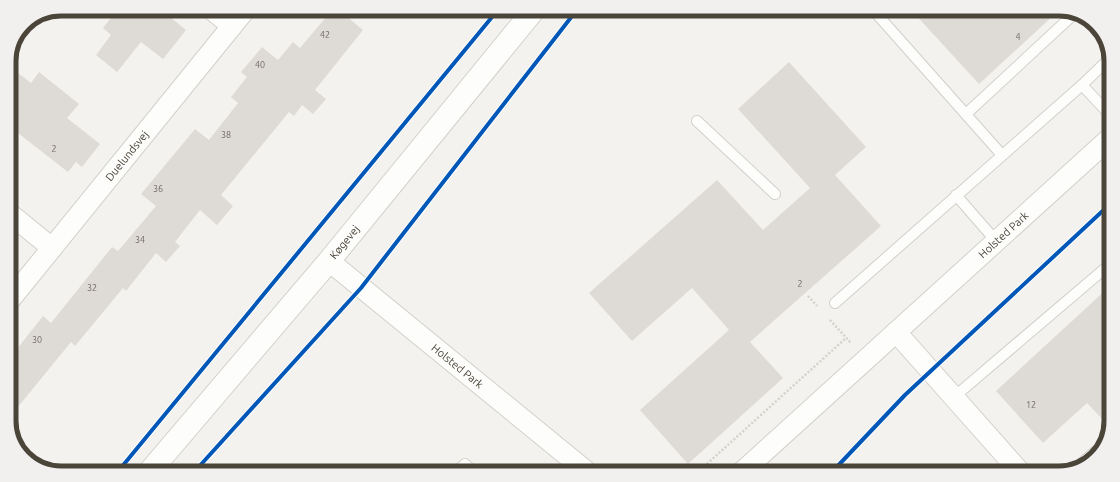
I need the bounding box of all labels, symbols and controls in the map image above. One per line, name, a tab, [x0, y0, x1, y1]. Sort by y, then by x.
house number: 42	[320, 30, 330, 40]
house number: 4	[1015, 32, 1021, 42]
house number: 40	[255, 60, 265, 70]
street label: Duelundsvej	[103, 128, 151, 183]
house number: 38	[221, 130, 231, 140]
house number: 2	[51, 144, 57, 154]
house number: 36	[153, 184, 163, 194]
street label: Holsted Park	[976, 209, 1031, 260]
street label: Køgevej	[327, 223, 362, 261]
house number: 34	[135, 235, 145, 245]
house number: 2	[797, 279, 803, 289]
house number: 32	[87, 283, 97, 293]
house number: 30	[32, 335, 42, 345]
street label: Holsted Park	[429, 341, 486, 391]
house number: 12	[1026, 400, 1036, 410]

